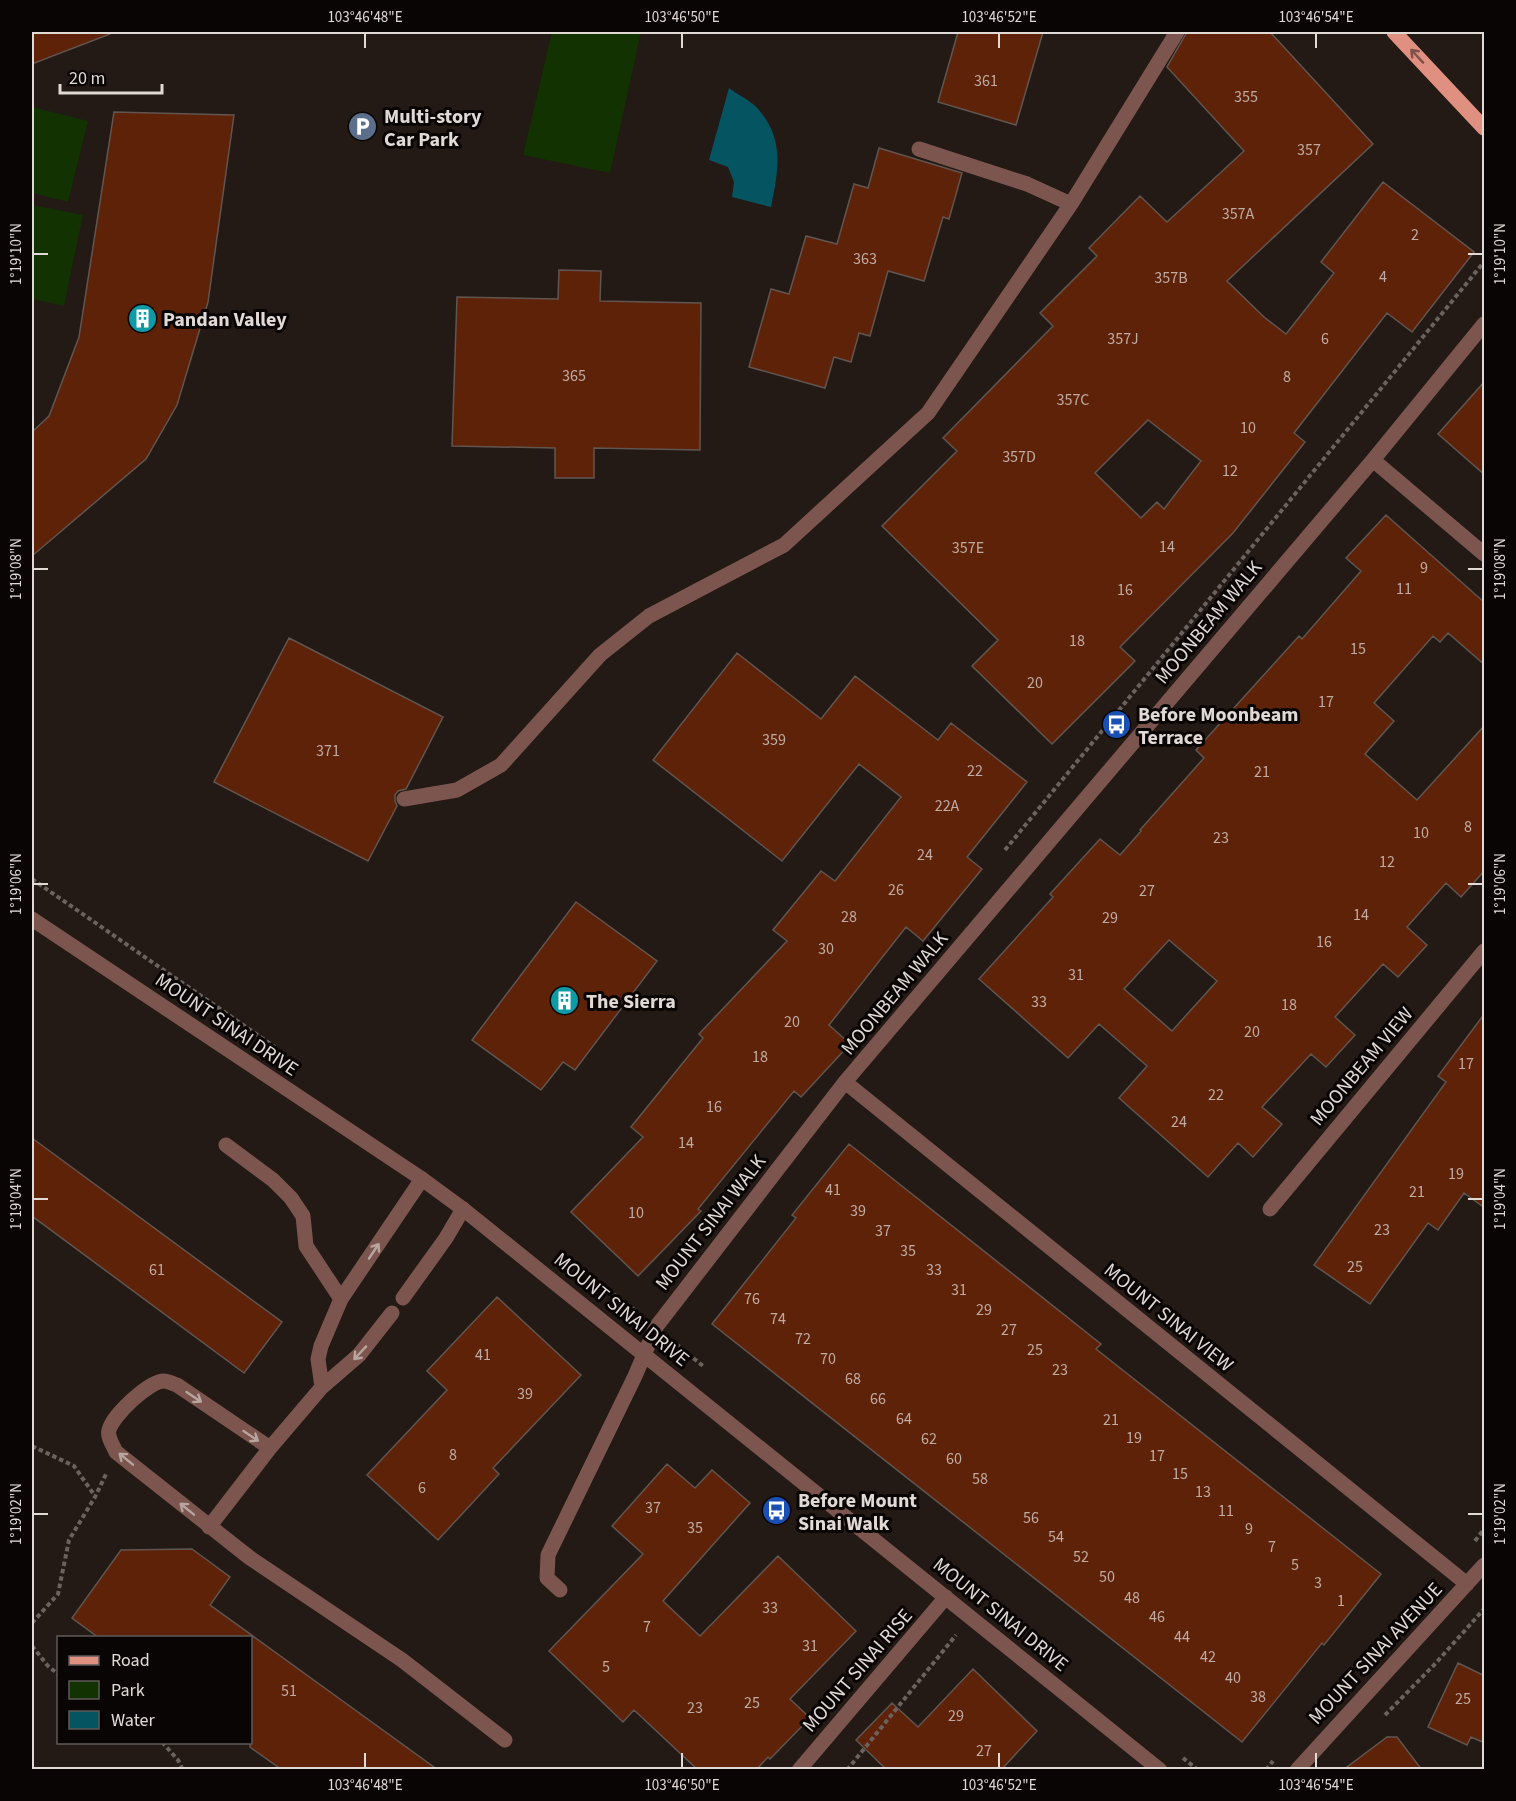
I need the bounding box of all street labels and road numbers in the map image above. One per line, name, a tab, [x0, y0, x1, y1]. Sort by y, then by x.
street label: MOONBEAM WALK	[1149, 554, 1269, 690]
street label: MOONBEAM WALK	[835, 925, 955, 1061]
street label: MOUNT SINAI DRIVE	[149, 966, 304, 1083]
street label: MOONBEAM VIEW	[1304, 1001, 1420, 1132]
street label: MOUNT SINAI WALK	[649, 1149, 773, 1296]
street label: MOUNT SINAI DRIVE	[548, 1246, 695, 1373]
street label: MOUNT SINAI VIEW	[1098, 1257, 1239, 1379]
street label: MOUNT SINAI DRIVE	[927, 1551, 1074, 1678]
street label: MOUNT SINAI AVENUE	[1302, 1576, 1449, 1731]
street label: MOUNT SINAI RISE	[796, 1603, 919, 1738]

